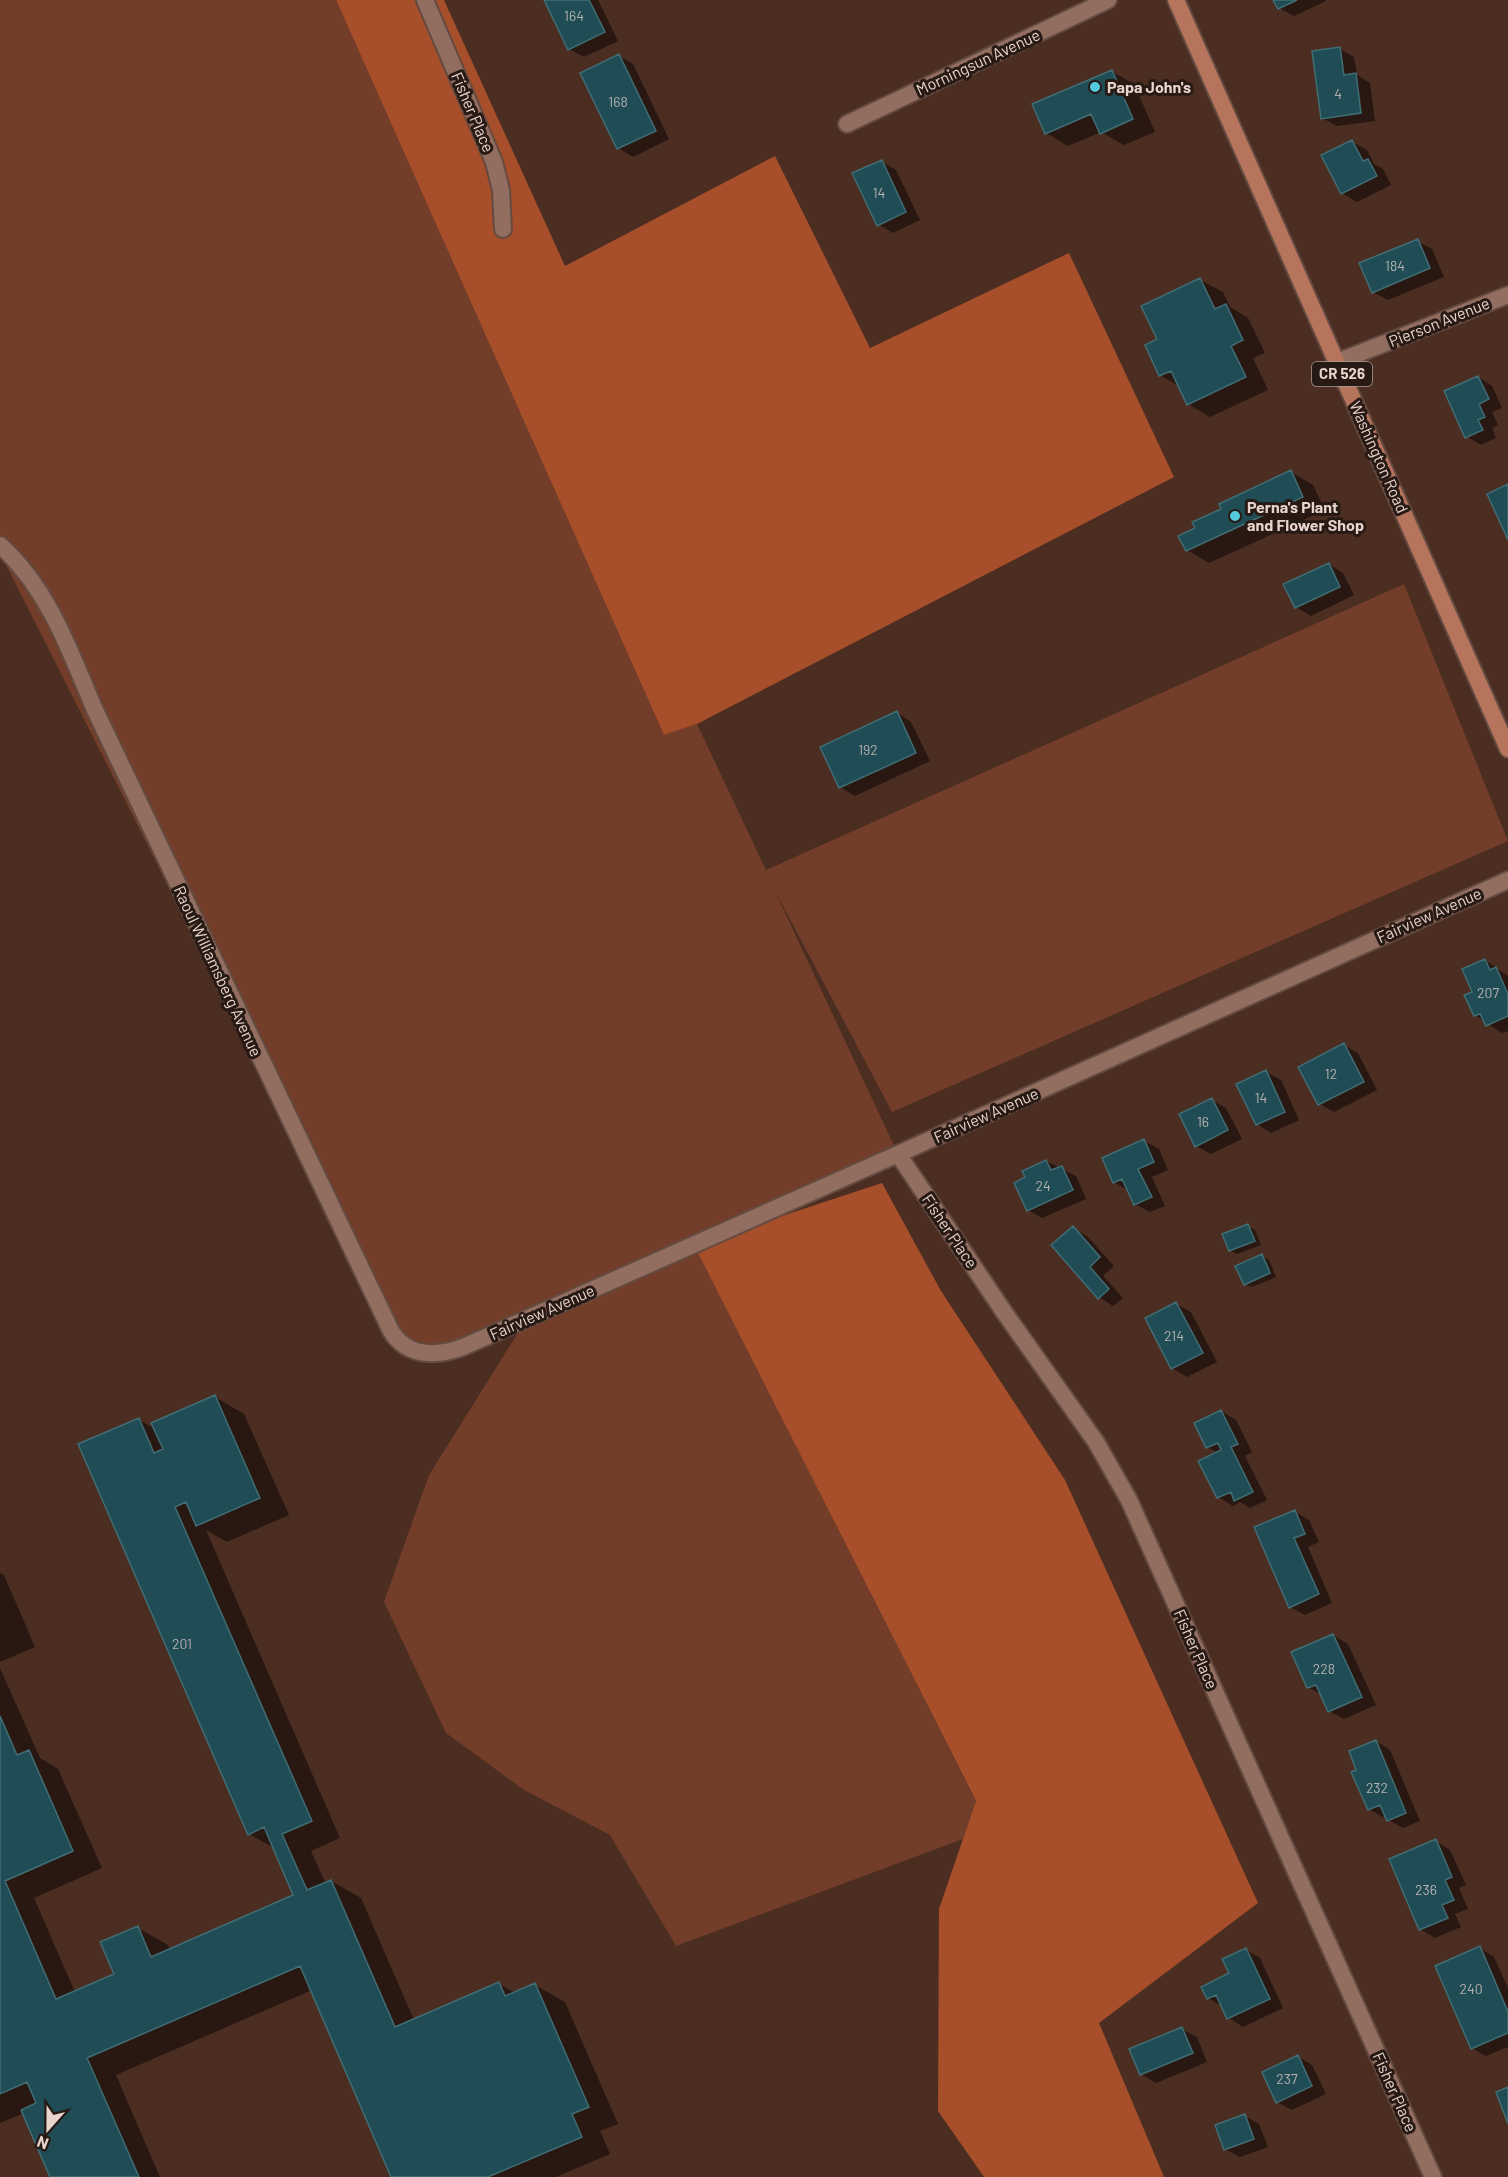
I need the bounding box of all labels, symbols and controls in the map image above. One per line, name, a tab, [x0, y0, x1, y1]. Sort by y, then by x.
house number: 164	[564, 7, 584, 24]
street label: Morningsun Avenue	[913, 24, 1043, 99]
street label: Fisher Place	[448, 69, 499, 155]
place label: Papa John's	[1107, 77, 1191, 96]
marker: Papa John's	[1088, 80, 1102, 94]
house number: 4	[1334, 85, 1342, 102]
house number: 168	[608, 93, 628, 110]
house number: 14	[873, 184, 885, 201]
house number: 184	[1385, 257, 1405, 274]
street label: Pierson Avenue	[1386, 293, 1492, 350]
road number: CR 526	[1312, 362, 1372, 386]
street label: Washington Road	[1346, 398, 1413, 516]
place label: Perna's Plant and Flower Shop	[1247, 497, 1364, 534]
marker: Perna's Plant and Flower Shop	[1228, 509, 1242, 523]
house number: 192	[858, 741, 878, 758]
street label: Raoul Williamsberg Avenue	[170, 882, 266, 1059]
street label: Fairview Avenue	[1373, 883, 1484, 946]
house number: 207	[1477, 984, 1499, 1001]
house number: 12	[1325, 1065, 1337, 1082]
street label: Fairview Avenue	[930, 1083, 1041, 1146]
house number: 14	[1255, 1089, 1267, 1106]
house number: 16	[1197, 1113, 1209, 1130]
house number: 24	[1035, 1177, 1051, 1194]
street label: Fisher Place	[919, 1190, 982, 1271]
street label: Fairview Avenue	[486, 1280, 597, 1343]
house number: 214	[1164, 1327, 1184, 1344]
street label: Fisher Place	[1170, 1606, 1222, 1692]
house number: 201	[172, 1635, 192, 1652]
house number: 228	[1313, 1660, 1335, 1677]
house number: 232	[1366, 1779, 1388, 1796]
house number: 236	[1415, 1881, 1437, 1898]
house number: 240	[1459, 1980, 1483, 1997]
street label: Fisher Place	[1369, 2049, 1421, 2135]
house number: 237	[1276, 2070, 1298, 2087]
north arrow	[18, 2099, 78, 2159]
text: N	[34, 2133, 51, 2154]

